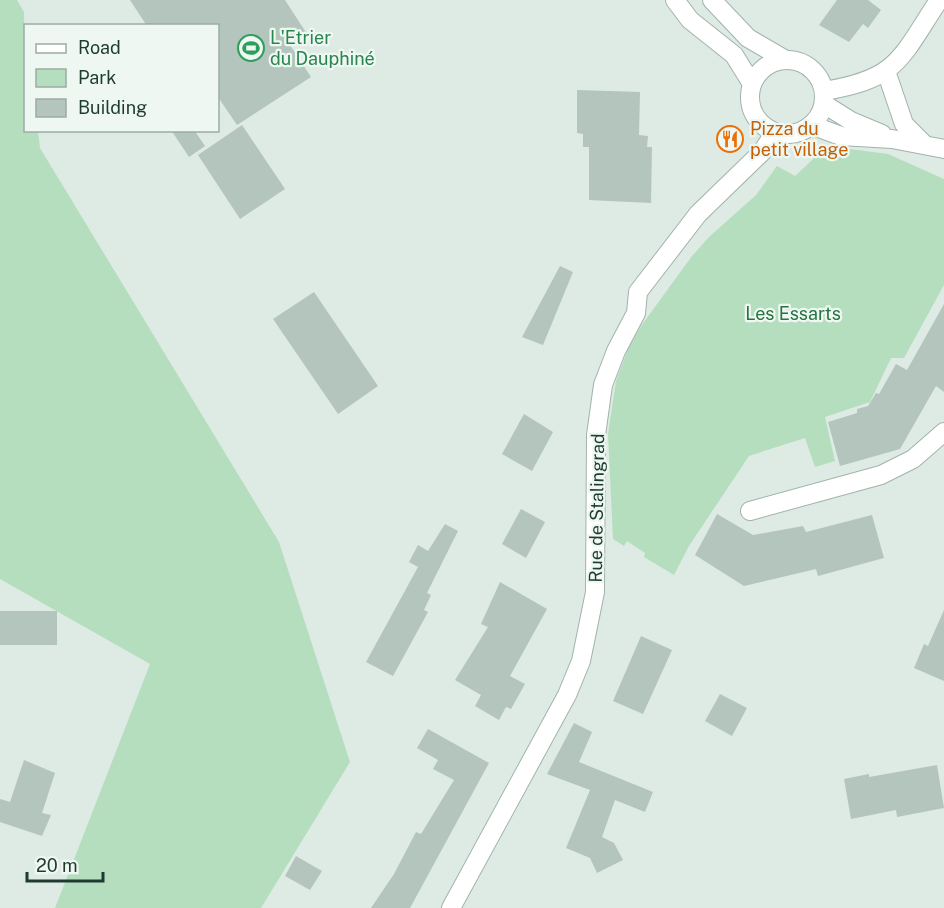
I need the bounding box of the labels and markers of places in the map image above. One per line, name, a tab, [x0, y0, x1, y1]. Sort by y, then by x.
place label: L'Etrier du Dauphiné	[270, 27, 375, 69]
sports icon: L'Etrier du Dauphiné	[236, 33, 266, 63]
place label: Pizza du petit village	[750, 118, 848, 160]
restaurant icon: Pizza du petit village	[715, 124, 745, 154]

